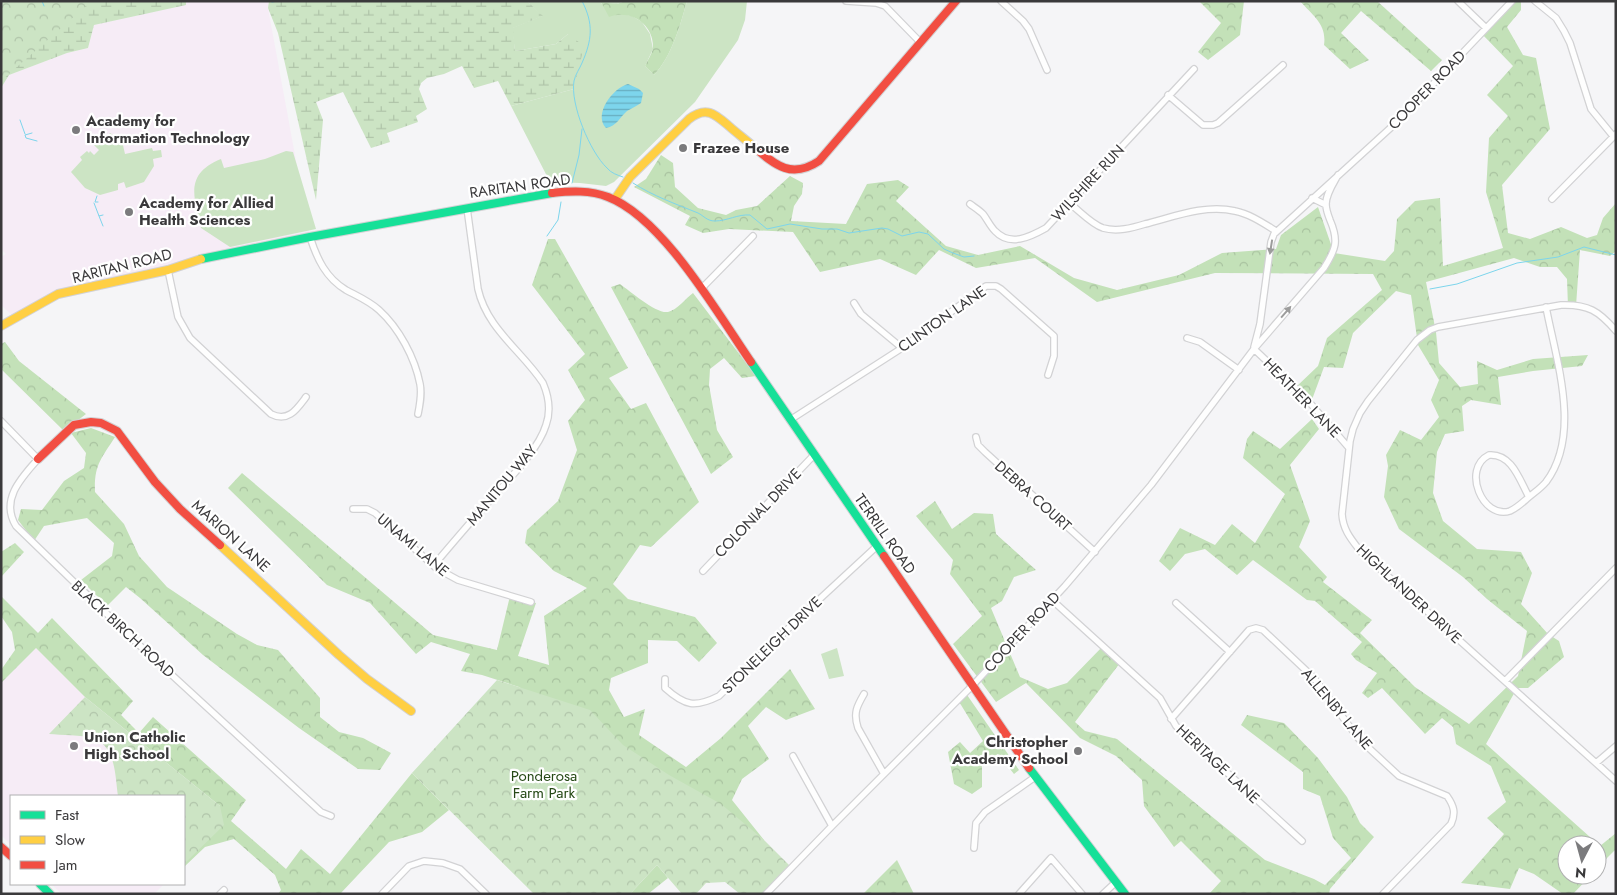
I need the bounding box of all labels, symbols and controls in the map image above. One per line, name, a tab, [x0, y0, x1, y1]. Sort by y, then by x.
street label: COOPER ROAD	[1383, 45, 1471, 135]
place label: Academy for Information Technology	[85, 110, 250, 149]
marker: Academy for Information Technology	[70, 124, 82, 136]
place label: Frazee House	[693, 137, 790, 159]
street label: WILSHIRE RUN	[1046, 139, 1130, 227]
marker: Frazee House	[677, 142, 689, 154]
street label: RARITAN ROAD	[468, 168, 572, 204]
place label: Academy for Allied Health Sciences	[138, 192, 274, 231]
marker: Academy for Allied Health Sciences	[123, 206, 135, 218]
one-way arrow	[1266, 240, 1274, 256]
street label: RARITAN ROAD	[70, 243, 174, 289]
street label: CLINTON LANE	[893, 280, 991, 358]
one-way arrow	[1280, 306, 1291, 318]
street label: HEATHER LANE	[1258, 353, 1346, 443]
street label: MANITOU WAY	[461, 439, 543, 530]
street label: DEBRA COURT	[990, 456, 1076, 536]
street label: COLONIAL DRIVE	[709, 463, 807, 563]
street label: TERRILL ROAD	[849, 489, 921, 579]
street label: MARION LANE	[187, 495, 275, 577]
street label: UNAMI LANE	[372, 508, 454, 582]
street label: HIGHLANDER DRIVE	[1351, 539, 1467, 649]
street label: BLACK BIRCH ROAD	[66, 575, 180, 683]
street label: COOPER ROAD	[979, 587, 1065, 677]
street label: STONELEIGH DRIVE	[717, 591, 827, 699]
street label: ALLENBY LANE	[1296, 663, 1378, 755]
street label: HERITAGE LANE	[1171, 719, 1265, 809]
place label: Union Catholic High School	[84, 726, 186, 765]
place label: Christopher Academy School	[951, 731, 1069, 770]
marker: Union Catholic High School	[68, 740, 80, 752]
marker: Christopher Academy School	[1072, 745, 1084, 757]
park label: Ponderosa Farm Park	[511, 765, 577, 804]
legend	[10, 795, 185, 885]
text: Fast	[55, 804, 79, 826]
text: Slow	[55, 829, 86, 851]
north arrow	[1557, 835, 1607, 885]
text: Jam	[53, 854, 78, 876]
text: N	[1574, 862, 1587, 883]

